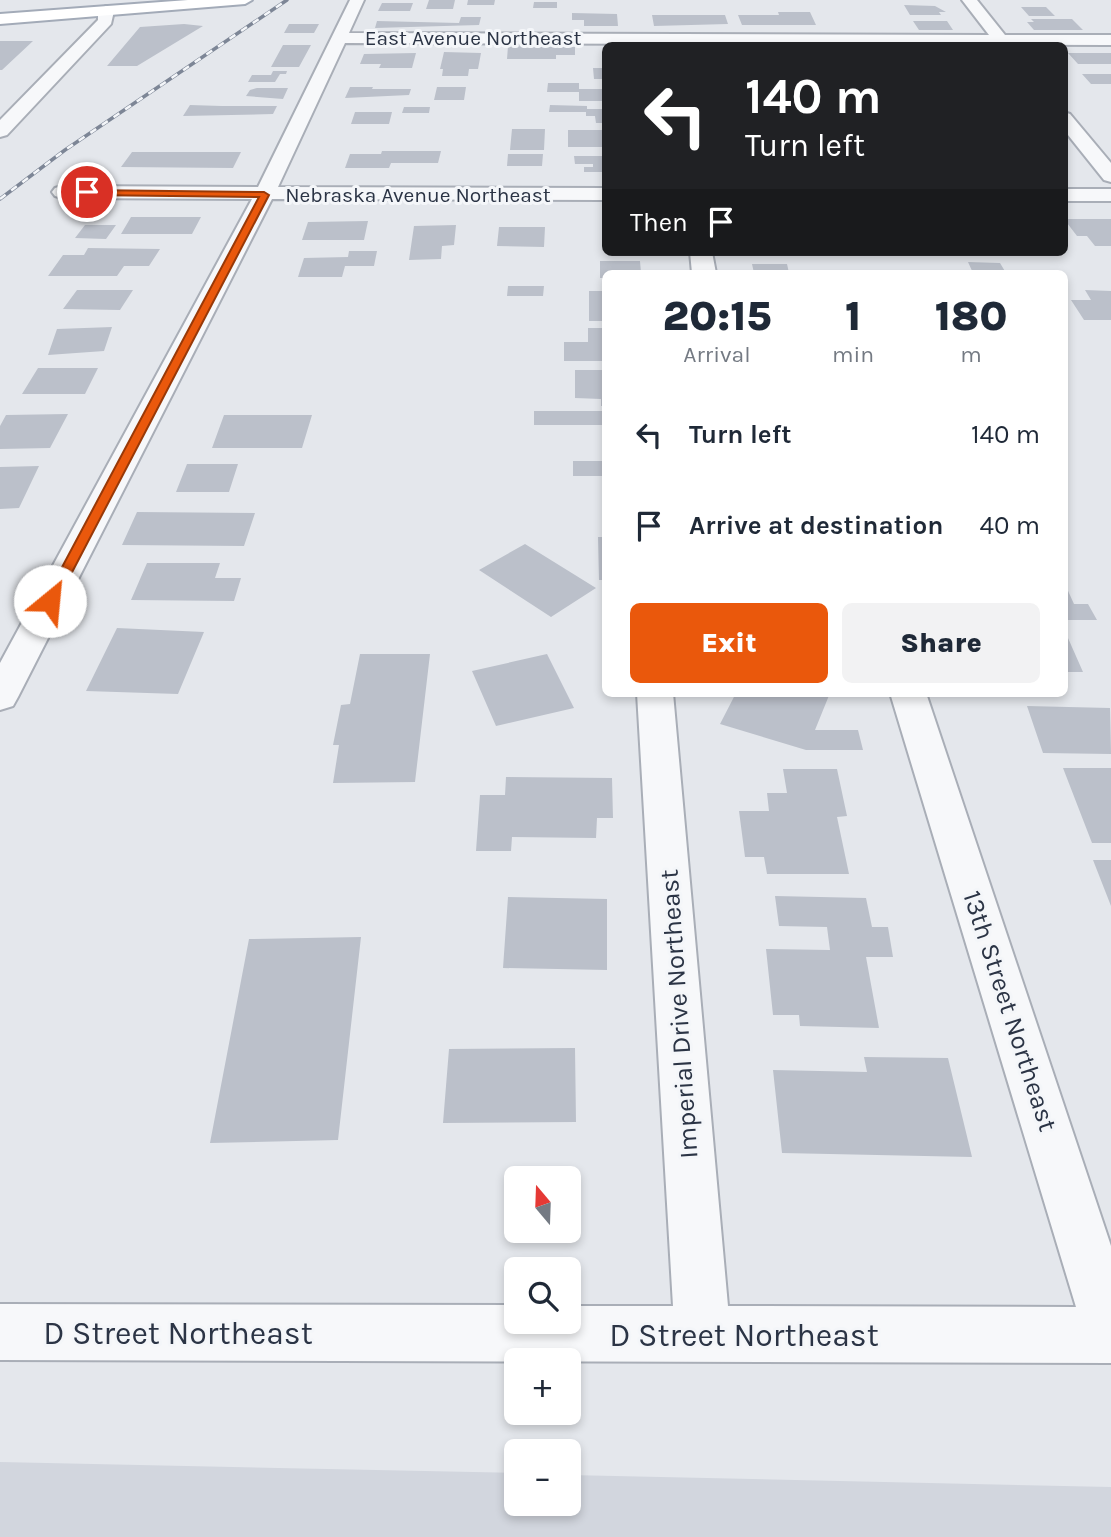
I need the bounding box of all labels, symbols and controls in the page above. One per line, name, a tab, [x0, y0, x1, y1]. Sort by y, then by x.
street label: East Avenue Northeast	[365, 26, 581, 50]
text: 140 m	[745, 68, 882, 125]
icon: left	[630, 70, 721, 161]
text: Turn left	[745, 127, 865, 164]
pin	[57, 162, 117, 222]
icon: arrive	[68, 173, 106, 211]
street label: Nebraska Avenue Northeast	[285, 183, 551, 207]
icon: arrive	[702, 203, 740, 241]
text: Then	[630, 207, 688, 238]
text: 20:15	[662, 291, 772, 341]
text: 1	[845, 291, 861, 341]
text: 180	[935, 291, 1008, 341]
text: Arrival	[683, 341, 751, 368]
text: min	[832, 341, 874, 368]
text: m	[960, 341, 982, 368]
icon: left	[630, 416, 668, 454]
text: Turn left	[689, 419, 791, 450]
text: 140 m	[971, 419, 1040, 450]
icon: arrive	[630, 507, 668, 545]
text: Arrive at destination	[689, 510, 943, 541]
text: 40 m	[980, 510, 1040, 541]
position arrow	[13, 564, 87, 638]
button: Exit	[630, 603, 828, 683]
button: Share	[842, 603, 1040, 683]
street label: Imperial Drive Northeast	[653, 868, 705, 1160]
street label: 13th Street Northeast	[956, 887, 1064, 1135]
north arrow	[504, 1166, 581, 1242]
map controls	[504, 1166, 581, 1516]
button: search	[504, 1257, 581, 1334]
street label: D Street Northeast	[43, 1315, 313, 1352]
street label: D Street Northeast	[609, 1317, 879, 1354]
button: +	[504, 1348, 581, 1425]
button: −	[504, 1439, 581, 1516]

